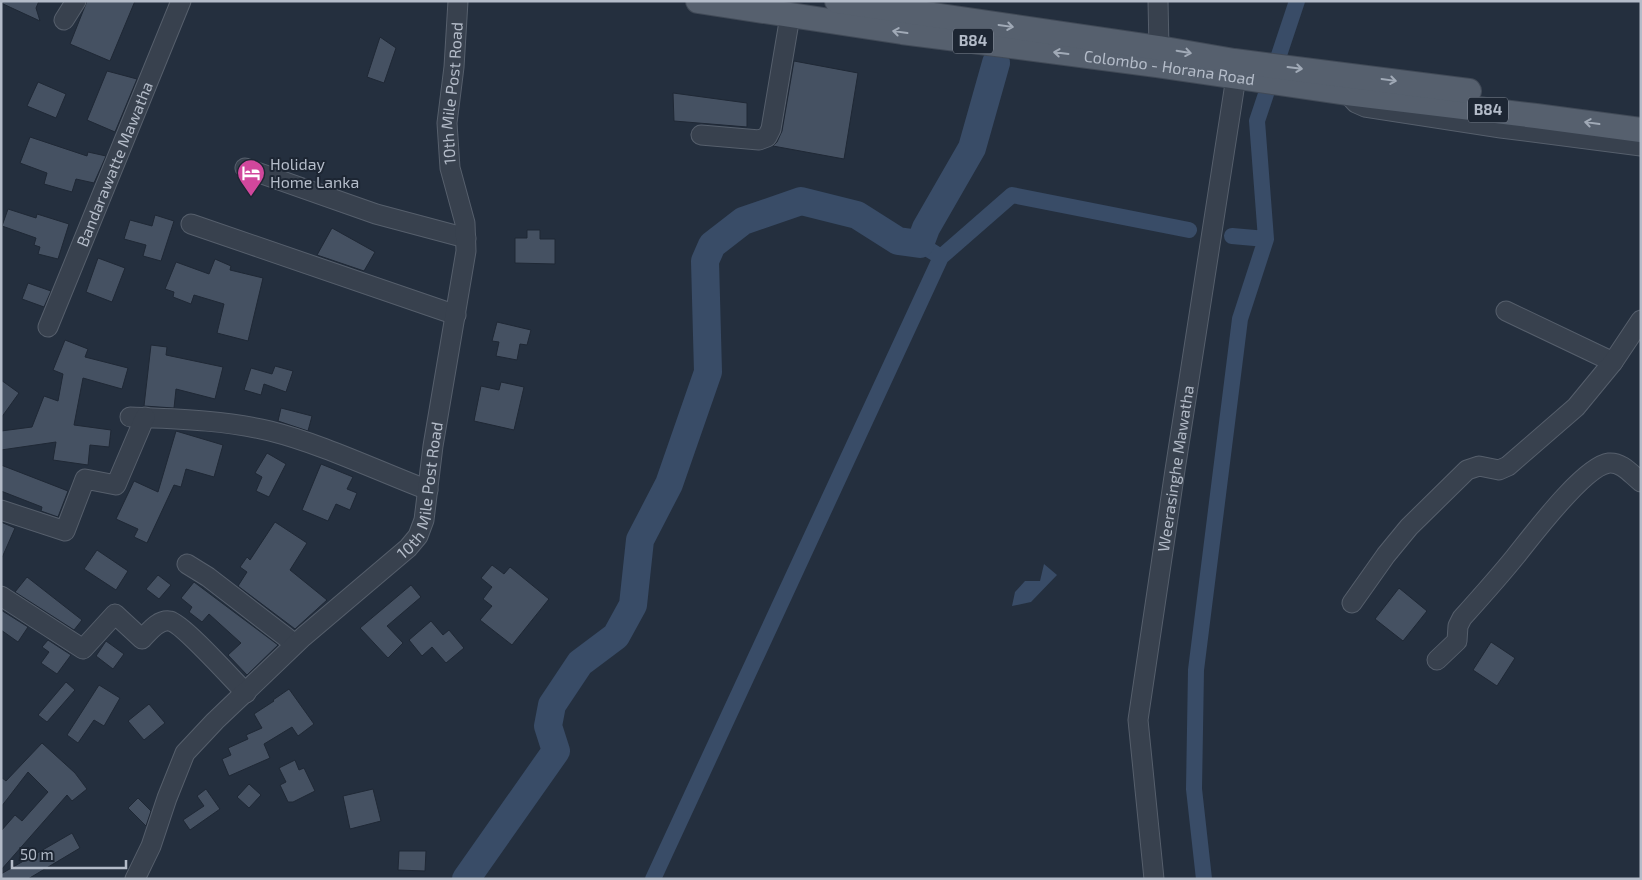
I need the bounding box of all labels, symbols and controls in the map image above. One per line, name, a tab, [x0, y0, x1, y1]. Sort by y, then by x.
street label: 10th Mile Post Road	[436, 21, 466, 165]
one-way arrow	[998, 21, 1014, 31]
one-way arrow	[893, 27, 909, 37]
road number: B84	[953, 28, 993, 54]
street label: Colombo - Horana Road	[1083, 46, 1256, 88]
one-way arrow	[1054, 48, 1070, 58]
one-way arrow	[1176, 48, 1192, 58]
one-way arrow	[1287, 63, 1303, 73]
one-way arrow	[1380, 75, 1396, 85]
street label: Bandarawatte Mawatha	[72, 79, 156, 249]
road number: B84	[1468, 98, 1508, 122]
one-way arrow	[1585, 118, 1601, 128]
place label: Holiday Home Lanka	[270, 154, 359, 191]
hotel icon: Holiday Home Lanka	[236, 158, 266, 197]
street label: Weerasinghe Mawatha	[1153, 384, 1197, 553]
street label: 10th Mile Post Road	[393, 420, 446, 562]
scale bar	[12, 838, 126, 870]
text: 50 m	[20, 845, 54, 863]

